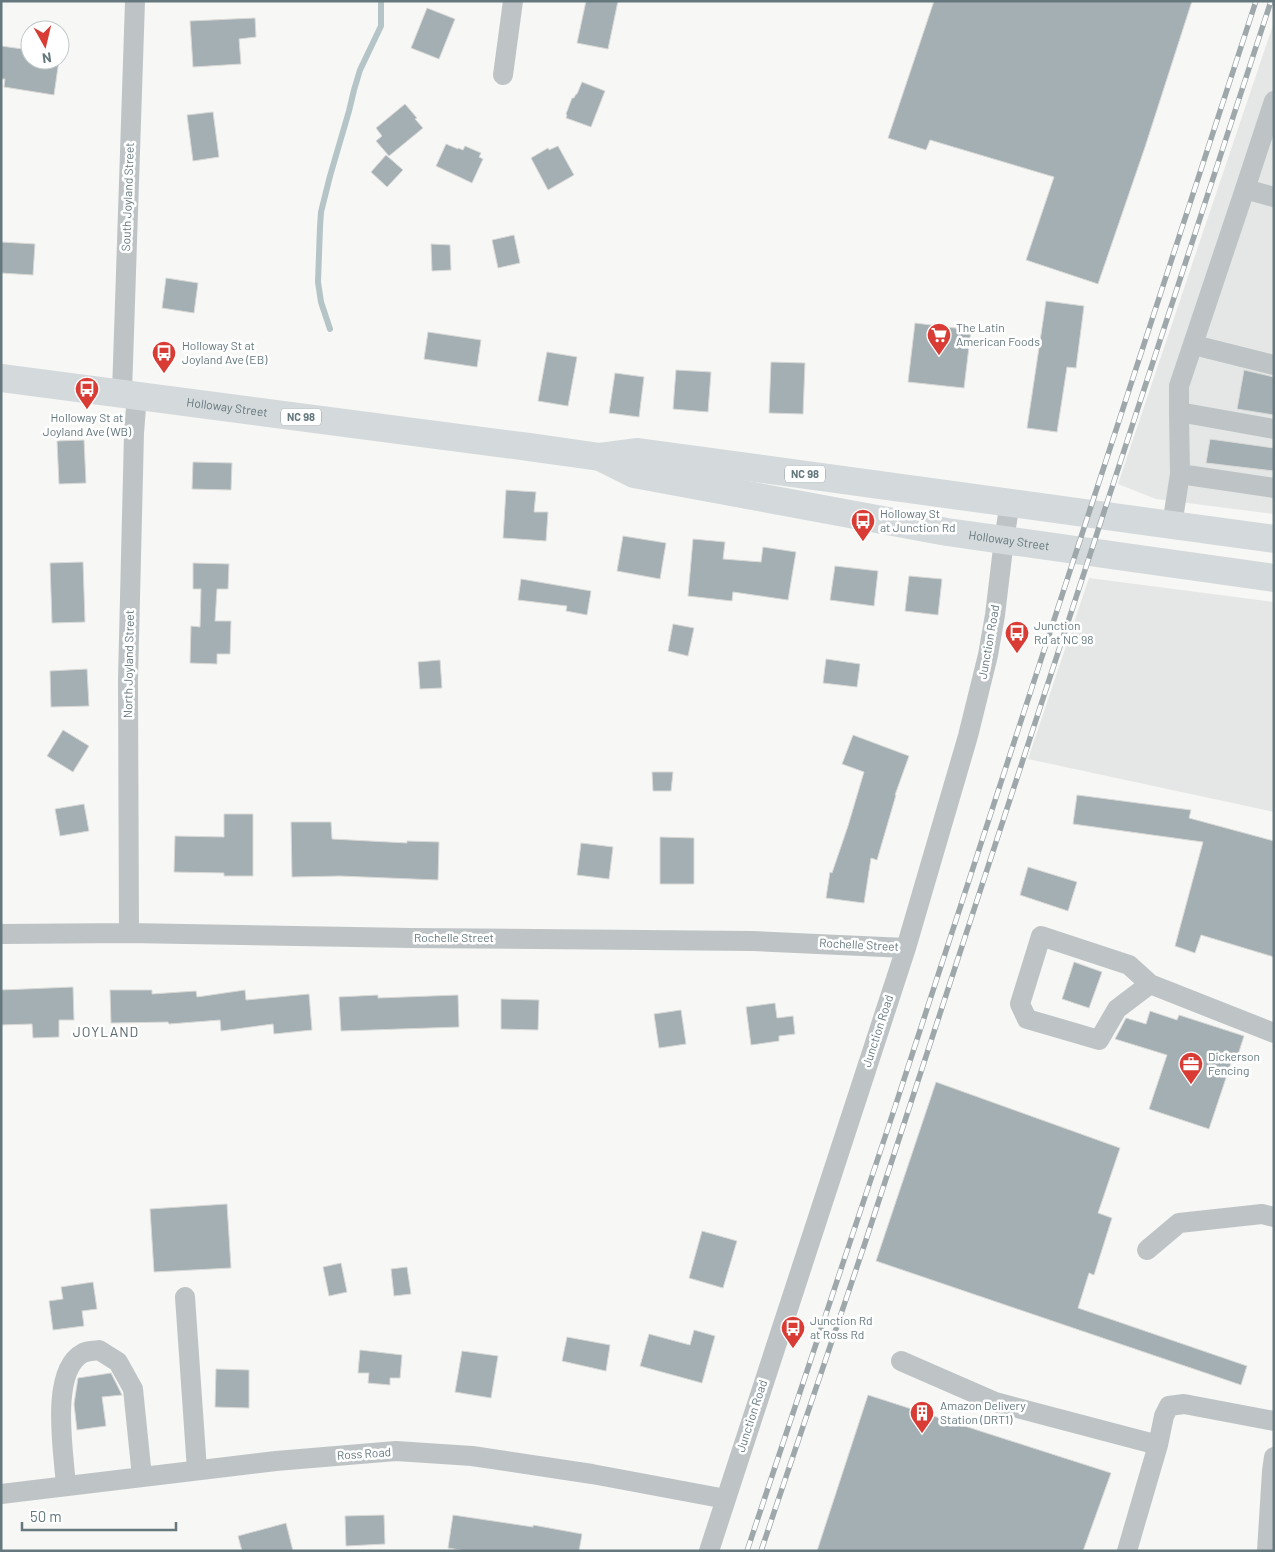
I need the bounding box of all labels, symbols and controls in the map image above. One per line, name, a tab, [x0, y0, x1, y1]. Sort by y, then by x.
north arrow	[20, 20, 70, 70]
text: N	[41, 49, 53, 67]
street label: South Joyland Street	[118, 142, 136, 252]
place label: The Latin American Foods	[956, 320, 1040, 348]
supermarket icon: The Latin American Foods	[926, 322, 952, 356]
place label: Holloway St at Joyland Ave (EB)	[182, 338, 268, 366]
bus stop icon: Holloway St at Joyland Ave (EB)	[151, 340, 177, 374]
bus stop icon: Holloway St at Joyland Ave (WB)	[74, 376, 100, 410]
street label: Holloway Street	[186, 394, 269, 419]
road number: NC 98	[281, 408, 321, 426]
place label: Holloway St at Joyland Ave (WB)	[43, 410, 132, 438]
road number: NC 98	[785, 466, 825, 482]
place label: Holloway St at Junction Rd	[880, 506, 956, 534]
bus stop icon: Holloway St at Junction Rd	[850, 508, 876, 542]
street label: Holloway Street	[968, 527, 1051, 552]
street label: Junction Road	[975, 604, 1001, 680]
street label: North Joyland Street	[120, 610, 136, 718]
place label: Junction Rd at NC 98	[1034, 618, 1093, 646]
bus stop icon: Junction Rd at NC 98	[1004, 620, 1030, 654]
street label: Rochelle Street	[414, 930, 494, 944]
street label: Rochelle Street	[819, 935, 899, 953]
street label: Junction Road	[859, 993, 895, 1069]
district label: JOYLAND	[73, 1023, 139, 1040]
place label: Dickerson Fencing	[1208, 1049, 1260, 1077]
office icon: Dickerson Fencing	[1178, 1051, 1204, 1085]
place label: Junction Rd at Ross Rd	[810, 1313, 873, 1341]
bus stop icon: Junction Rd at Ross Rd	[780, 1315, 806, 1349]
street label: Junction Road	[733, 1378, 769, 1454]
place label: Amazon Delivery Station (DRT1)	[940, 1398, 1026, 1426]
building icon: Amazon Delivery Station (DRT1)	[909, 1400, 935, 1434]
street label: Ross Road	[336, 1444, 391, 1462]
scale bar	[22, 1500, 176, 1532]
text: 50 m	[30, 1507, 62, 1525]

